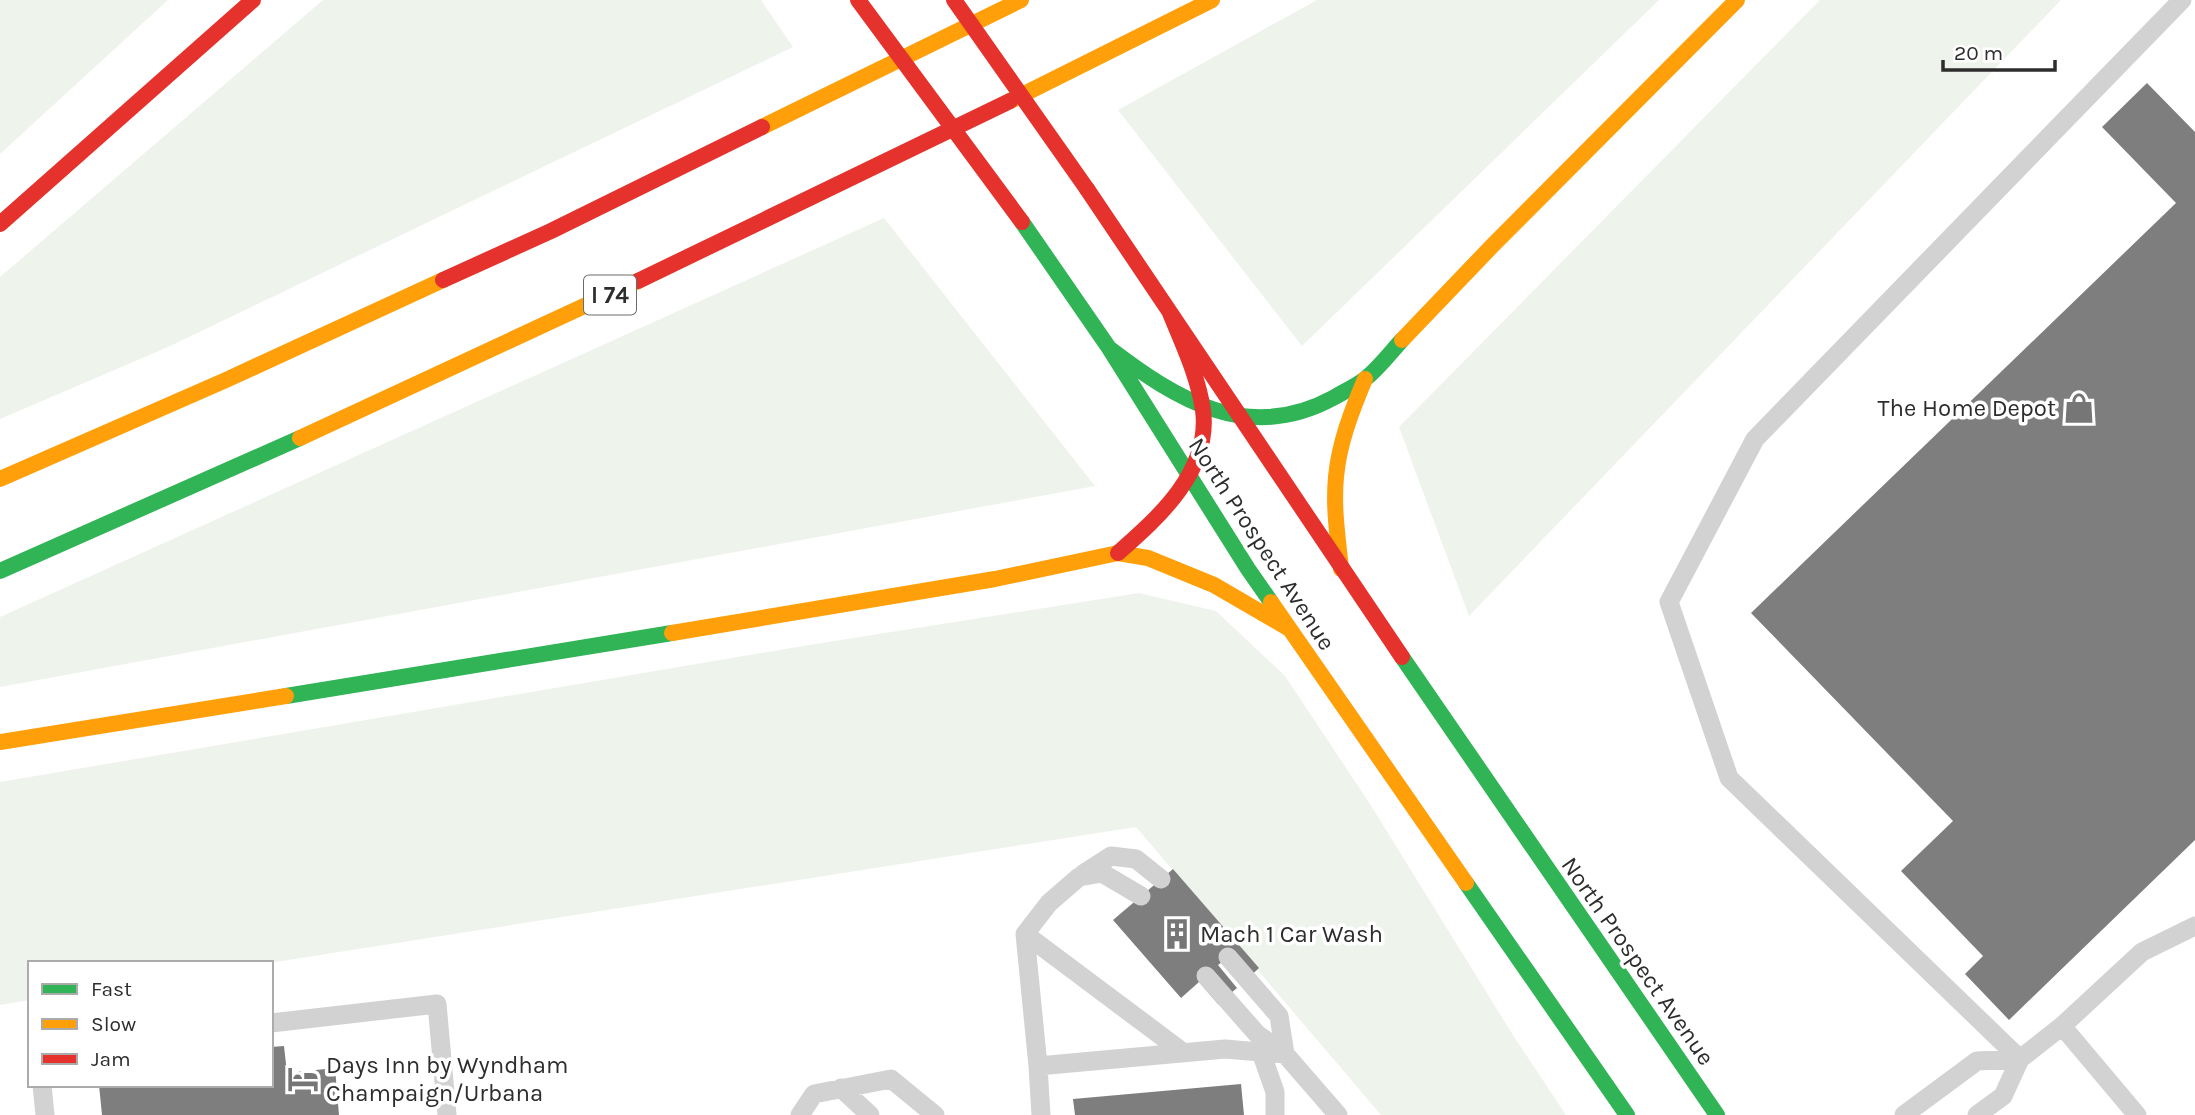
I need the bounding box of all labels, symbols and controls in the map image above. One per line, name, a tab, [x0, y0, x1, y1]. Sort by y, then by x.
scale bar	[1943, 28, 2055, 72]
text: 20 m	[1954, 41, 2003, 65]
road number: I 74	[584, 276, 636, 314]
shop icon: The Home Depot	[2062, 391, 2096, 425]
place label: The Home Depot	[1878, 394, 2056, 422]
street label: North Prospect Avenue	[1183, 433, 1341, 655]
street label: North Prospect Avenue	[1556, 852, 1720, 1070]
building icon: Mach 1 Car Wash	[1160, 917, 1194, 951]
place label: Mach 1 Car Wash	[1200, 920, 1383, 948]
legend	[28, 961, 273, 1087]
text: Fast	[91, 977, 132, 1001]
text: Slow	[91, 1012, 136, 1036]
text: Jam	[91, 1047, 131, 1071]
place label: Days Inn by Wyndham Champaign/Urbana	[326, 1051, 569, 1107]
hotel icon: Days Inn by Wyndham Champaign/Urbana	[286, 1062, 320, 1096]

